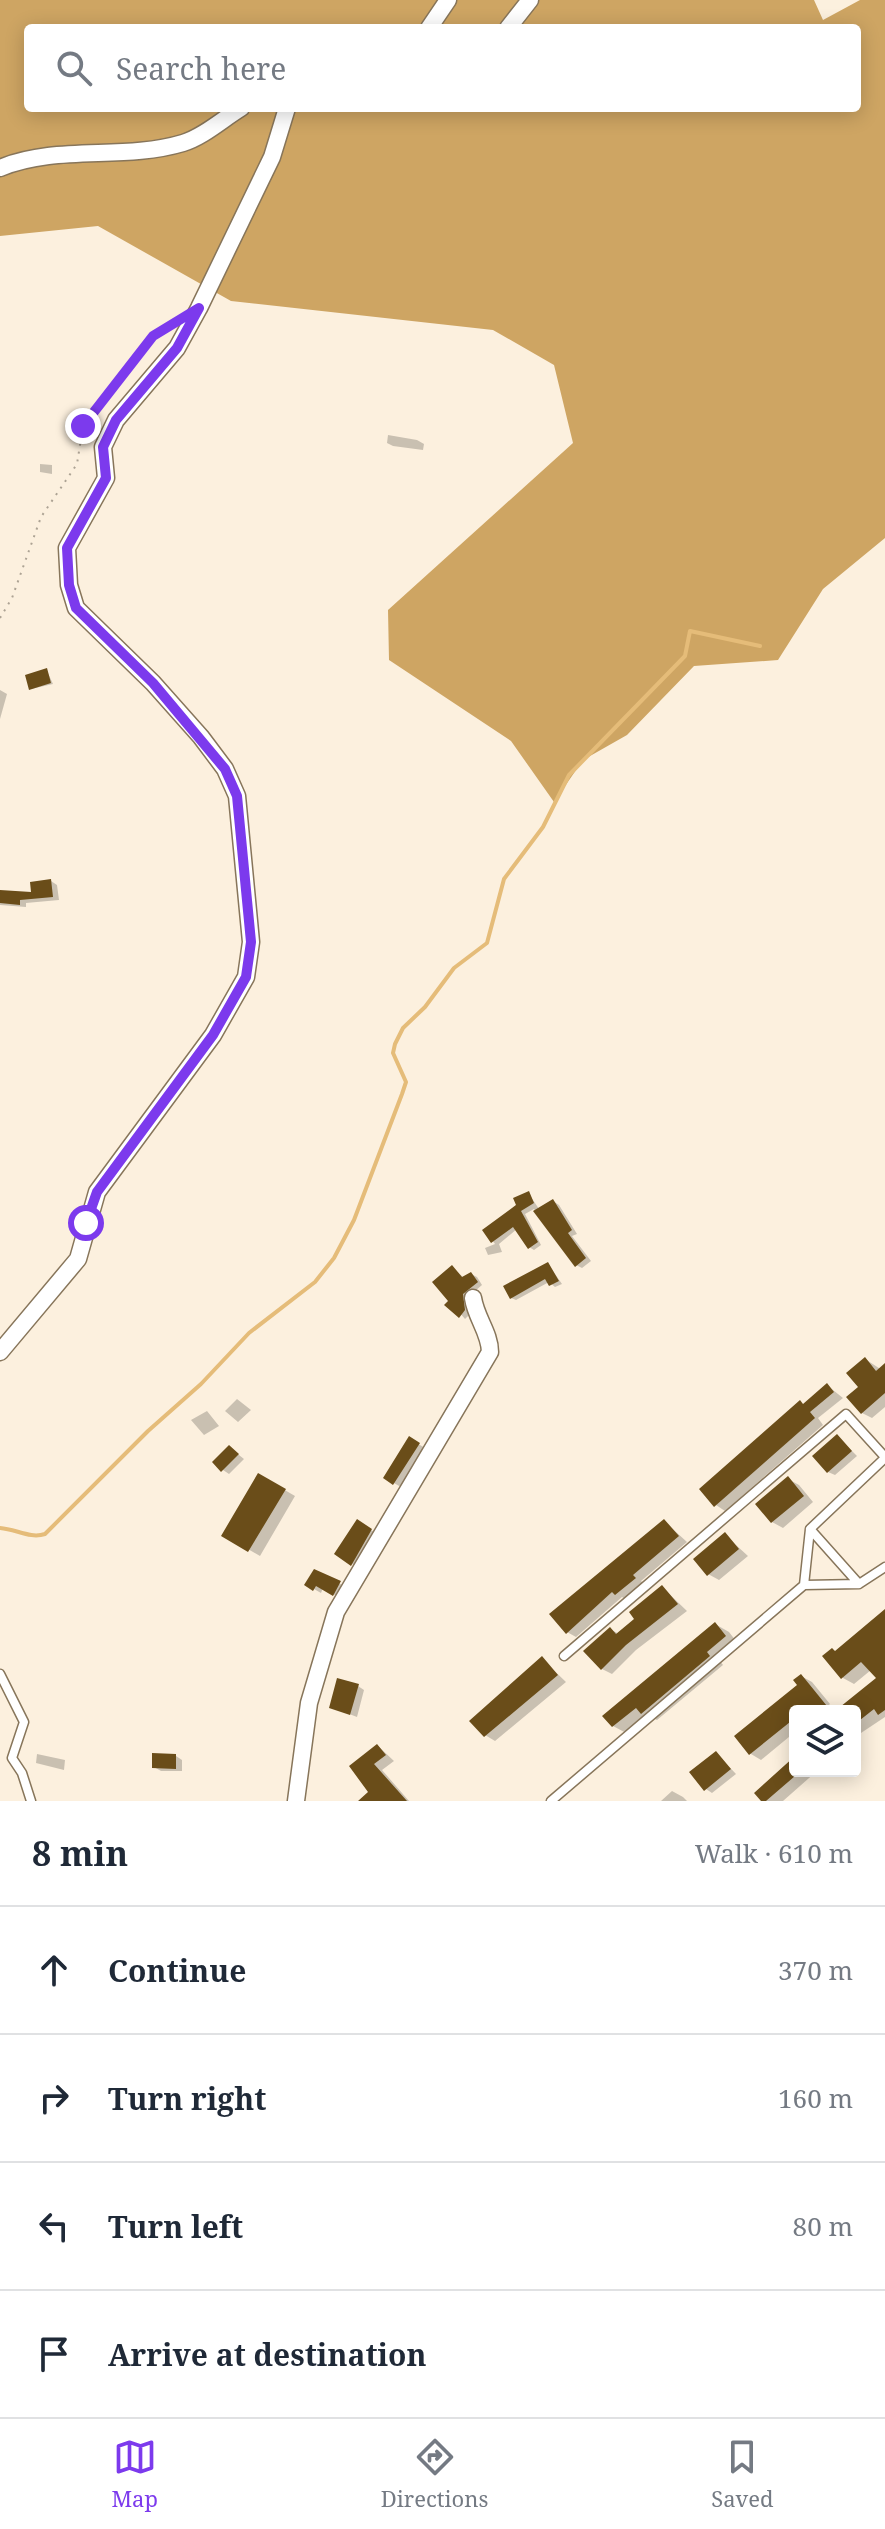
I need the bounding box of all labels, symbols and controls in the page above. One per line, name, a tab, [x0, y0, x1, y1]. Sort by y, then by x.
search box	[24, 24, 861, 112]
icon: search	[52, 46, 96, 90]
text: Search here	[116, 48, 286, 89]
route end	[65, 408, 101, 444]
route start	[68, 1205, 104, 1241]
map controls	[789, 1705, 861, 1777]
button: layers	[789, 1705, 861, 1777]
text: 8 min	[32, 1830, 128, 1876]
text: Walk · 610 m	[695, 1835, 853, 1871]
icon: ahead	[32, 1948, 76, 1992]
text: Continue	[108, 1950, 246, 1991]
text: 370 m	[778, 1952, 853, 1988]
icon: right	[32, 2076, 76, 2120]
text: Turn right	[108, 2078, 266, 2119]
text: 160 m	[778, 2080, 853, 2116]
icon: left	[32, 2204, 76, 2248]
text: Turn left	[108, 2206, 243, 2247]
text: 80 m	[793, 2208, 853, 2244]
icon: arrive	[32, 2332, 76, 2376]
text: Arrive at destination	[108, 2334, 427, 2375]
tab: Map	[111, 2435, 158, 2513]
tab: Directions	[381, 2435, 488, 2513]
tab: Saved	[711, 2435, 774, 2513]

